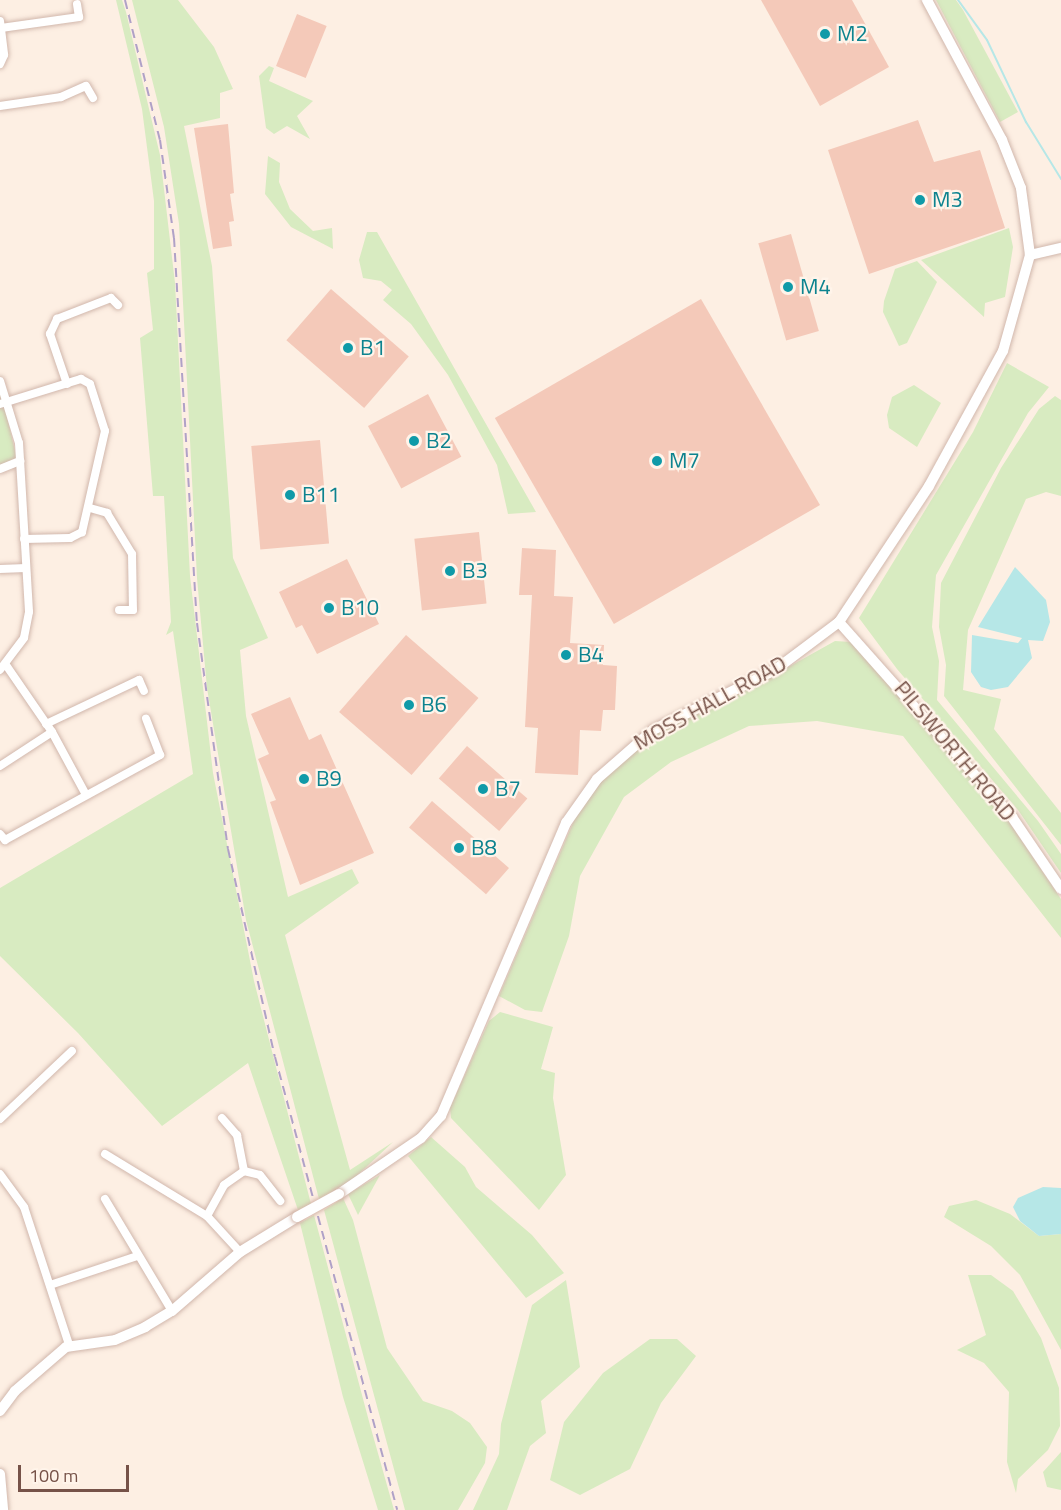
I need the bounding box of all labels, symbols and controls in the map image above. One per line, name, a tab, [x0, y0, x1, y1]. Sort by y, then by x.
place label: M2	[837, 21, 868, 47]
marker: M2	[818, 27, 832, 41]
place label: M3	[932, 187, 963, 213]
marker: M3	[913, 193, 927, 207]
place label: M4	[800, 274, 831, 300]
marker: M4	[781, 280, 795, 294]
place label: B1	[360, 335, 386, 361]
marker: B1	[341, 341, 355, 355]
place label: B2	[426, 428, 452, 454]
marker: B2	[407, 434, 421, 448]
place label: M7	[669, 448, 700, 474]
marker: M7	[650, 454, 664, 468]
place label: B11	[302, 482, 340, 508]
marker: B11	[283, 488, 297, 502]
place label: B3	[462, 558, 488, 584]
marker: B3	[443, 564, 457, 578]
place label: B10	[341, 595, 379, 621]
marker: B10	[322, 601, 336, 615]
place label: B4	[578, 642, 604, 668]
marker: B4	[559, 648, 573, 662]
street label: MOSS HALL ROAD	[629, 650, 791, 756]
street label: PILSWORTH ROAD	[889, 676, 1021, 826]
place label: B6	[421, 692, 447, 718]
marker: B6	[402, 698, 416, 712]
place label: B9	[316, 766, 342, 792]
marker: B9	[297, 772, 311, 786]
place label: B7	[495, 776, 521, 802]
marker: B7	[476, 782, 490, 796]
place label: B8	[471, 835, 497, 861]
marker: B8	[452, 841, 466, 855]
scale bar	[21, 1453, 132, 1491]
text: 100 m	[29, 1462, 78, 1489]

